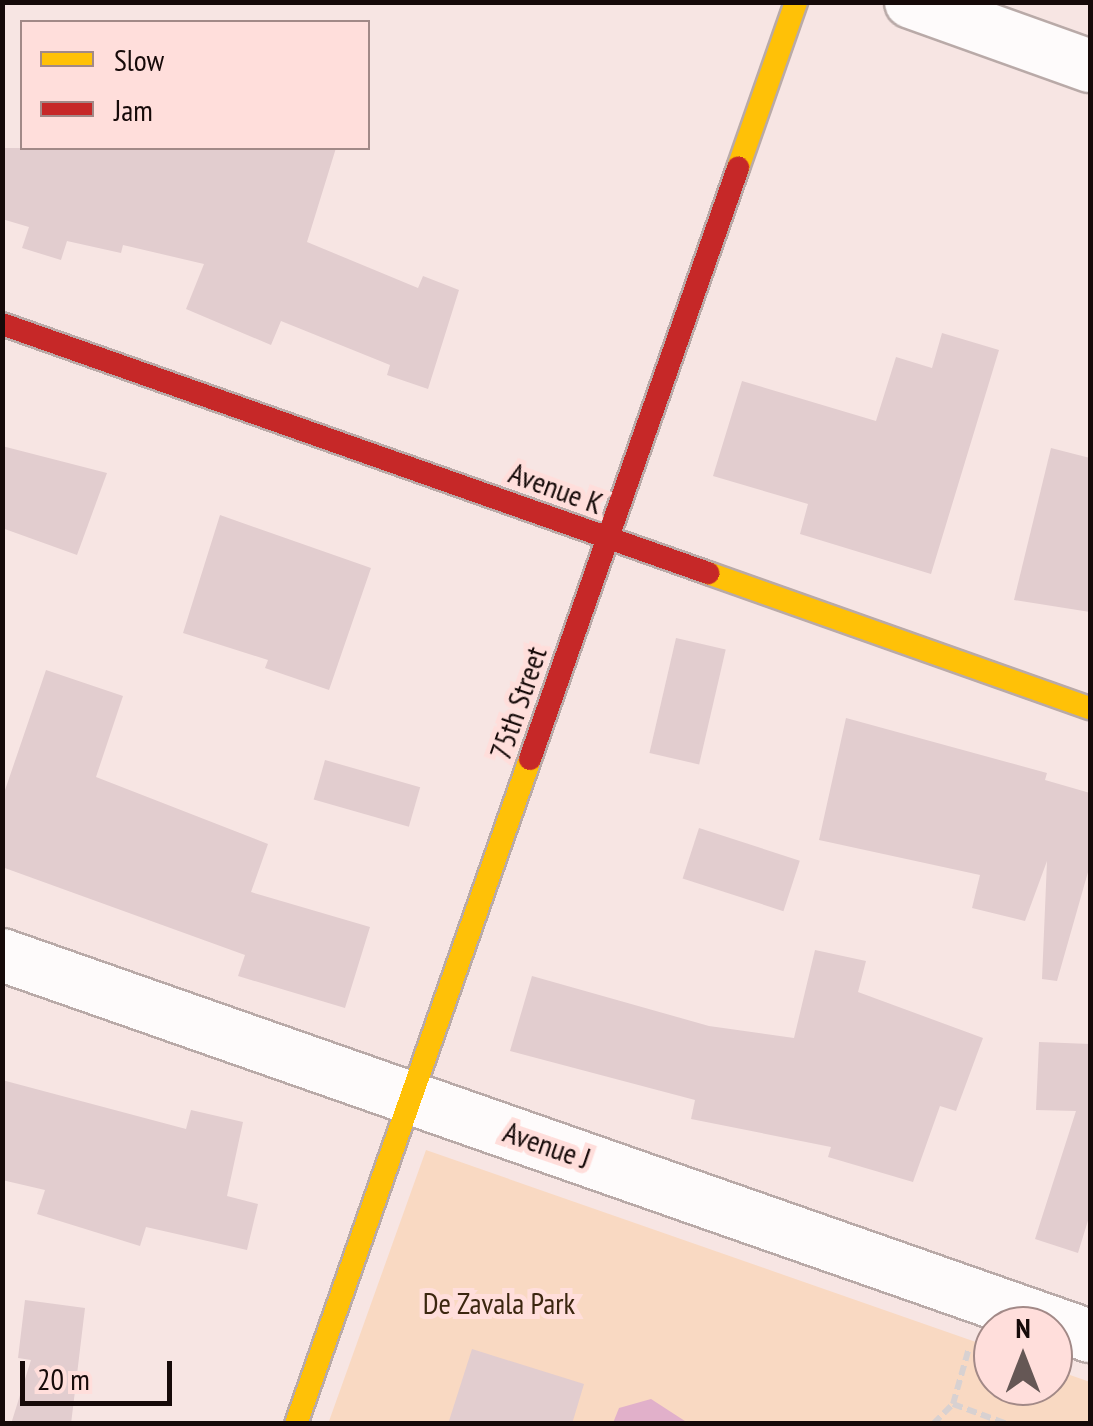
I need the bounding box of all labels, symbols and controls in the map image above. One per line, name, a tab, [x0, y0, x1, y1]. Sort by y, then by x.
legend	[20, 20, 370, 150]
text: Slow	[114, 40, 164, 79]
text: Jam	[114, 90, 153, 129]
street label: Avenue K	[504, 454, 608, 522]
street label: 75th Street	[482, 642, 554, 764]
street label: Avenue J	[499, 1113, 595, 1177]
park label: De Zavala Park	[423, 1285, 575, 1321]
north arrow	[973, 1306, 1073, 1406]
text: N	[1015, 1309, 1031, 1346]
scale bar	[25, 1341, 178, 1403]
text: 20 m	[37, 1359, 90, 1398]

